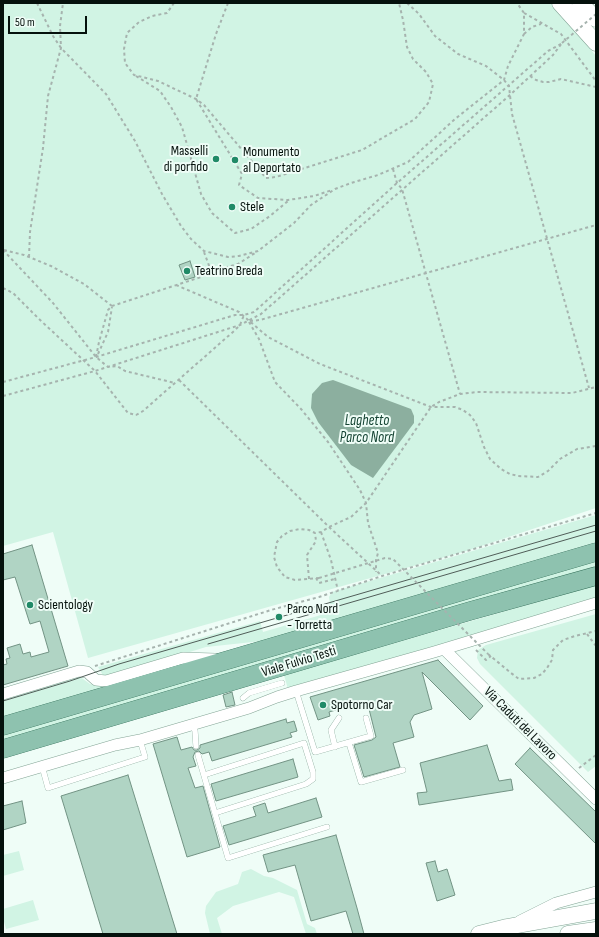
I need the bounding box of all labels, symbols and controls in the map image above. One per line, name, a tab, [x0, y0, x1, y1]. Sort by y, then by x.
scale bar	[10, 8, 89, 34]
text: 50 m	[15, 15, 35, 30]
place label: Masselli di porfido	[164, 143, 208, 176]
place label: Monumento al Deportato	[243, 144, 301, 176]
marker: Masselli di porfido	[211, 154, 221, 164]
marker: Monumento al Deportato	[230, 155, 240, 165]
place label: Stele	[240, 199, 264, 215]
marker: Stele	[227, 202, 237, 212]
place label: Teatrino Breda	[195, 263, 263, 279]
marker: Teatrino Breda	[182, 266, 192, 276]
water label: Laghetto Parco Nord	[340, 412, 394, 447]
place label: Scientology	[38, 597, 93, 613]
marker: Scientology	[25, 600, 35, 610]
place label: Parco Nord - Torretta	[287, 601, 338, 634]
marker: Parco Nord - Torretta	[274, 612, 284, 622]
street label: Viale Fulvio Testi	[260, 643, 338, 681]
street label: Via Caduti del Lavoro	[480, 684, 560, 764]
place label: Spotorno Car	[331, 697, 393, 713]
marker: Spotorno Car	[318, 700, 328, 710]

